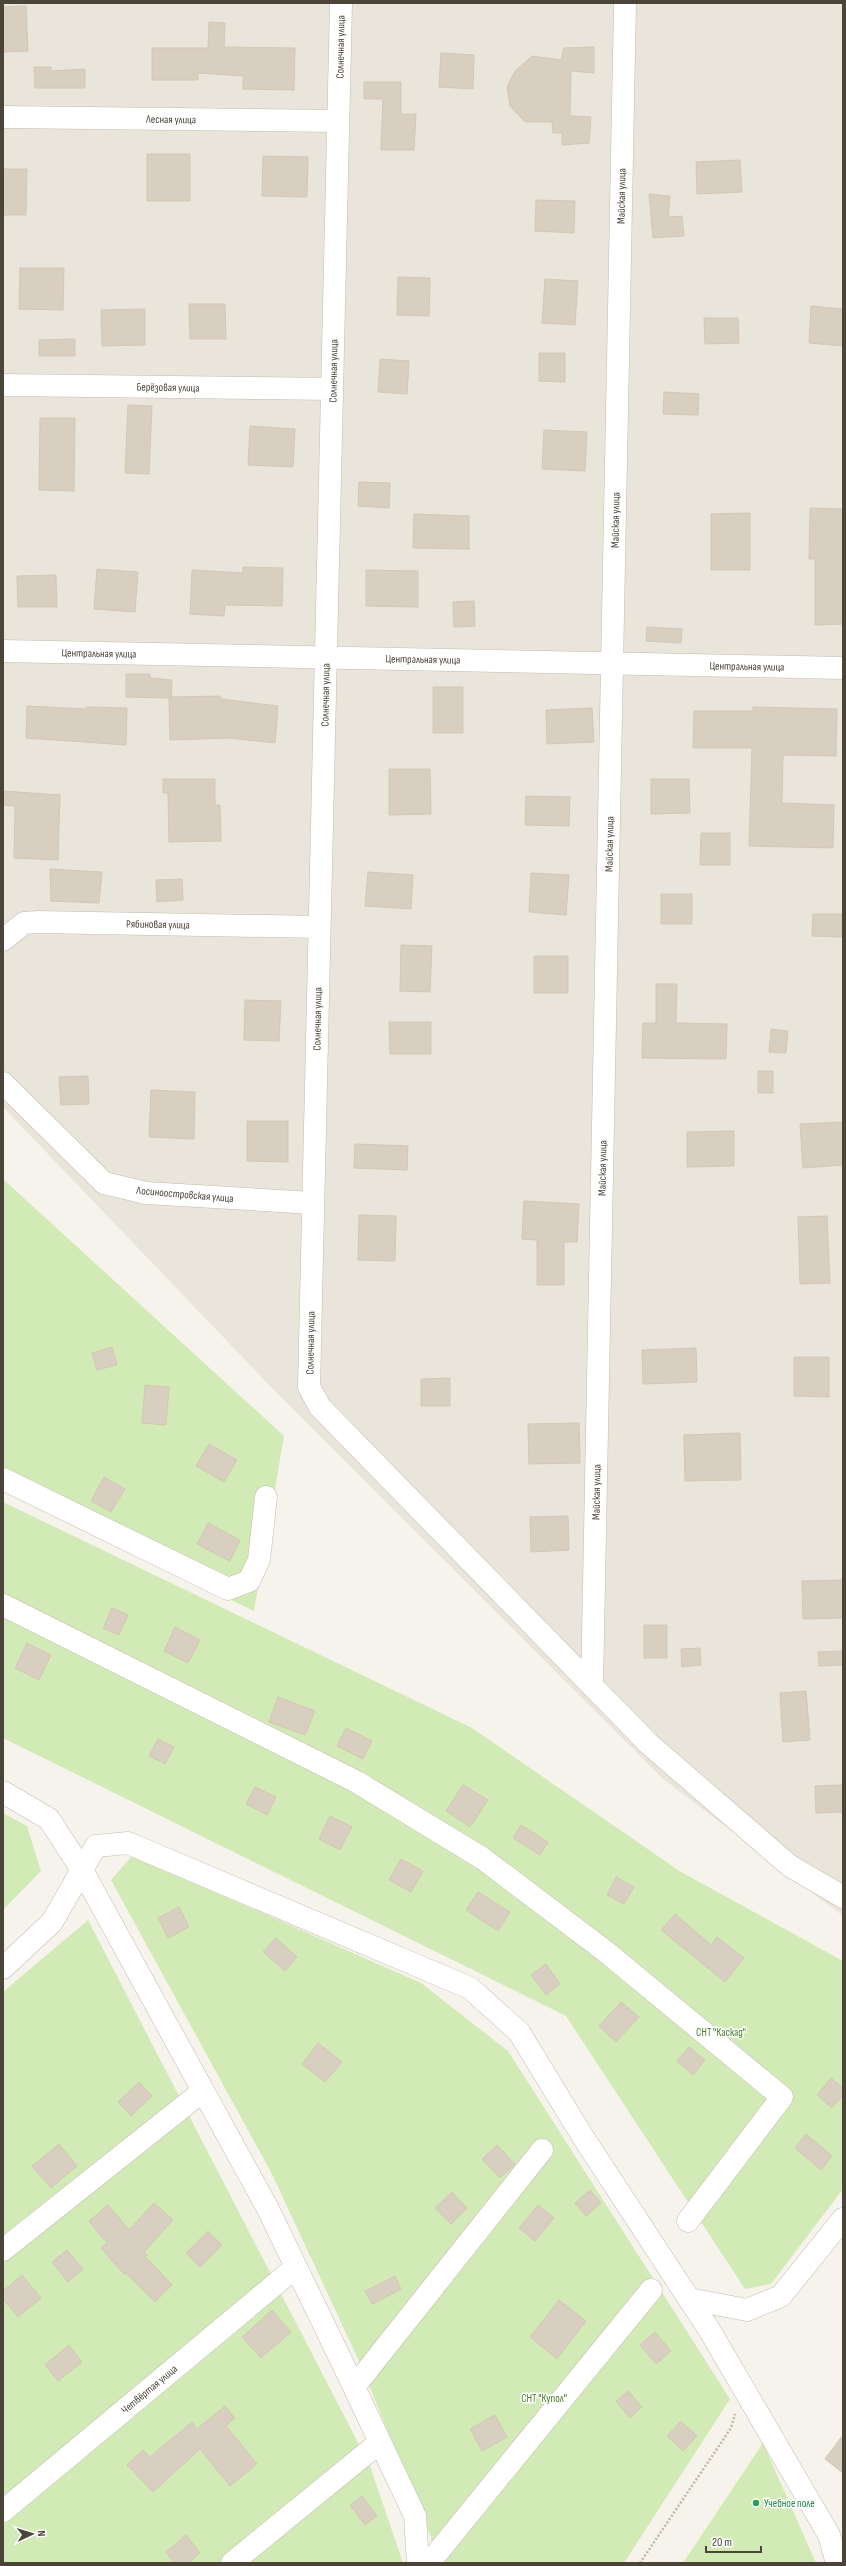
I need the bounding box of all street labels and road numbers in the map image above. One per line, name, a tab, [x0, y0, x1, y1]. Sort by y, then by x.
street label: Солнечная улица	[333, 15, 348, 79]
street label: Лесная улица	[145, 113, 196, 126]
street label: Майская улица	[615, 168, 628, 224]
street label: Солнечная улица	[326, 339, 341, 403]
street label: Берёзовая улица	[136, 380, 200, 395]
street label: Майская улица	[609, 492, 622, 548]
street label: Центральная улица	[61, 646, 137, 661]
street label: Центральная улица	[385, 652, 461, 667]
street label: Центральная улица	[709, 659, 785, 674]
street label: Солнечная улица	[318, 663, 333, 727]
street label: Майская улица	[603, 816, 616, 872]
street label: Рябиновая улица	[126, 917, 190, 932]
street label: Солнечная улица	[310, 987, 325, 1051]
street label: Майская улица	[596, 1140, 609, 1196]
street label: Лосиноостровская улица	[135, 1184, 234, 1205]
street label: Солнечная улица	[303, 1311, 318, 1375]
street label: Майская улица	[590, 1464, 603, 1520]
street label: Четвёртая улица	[119, 2362, 180, 2417]

